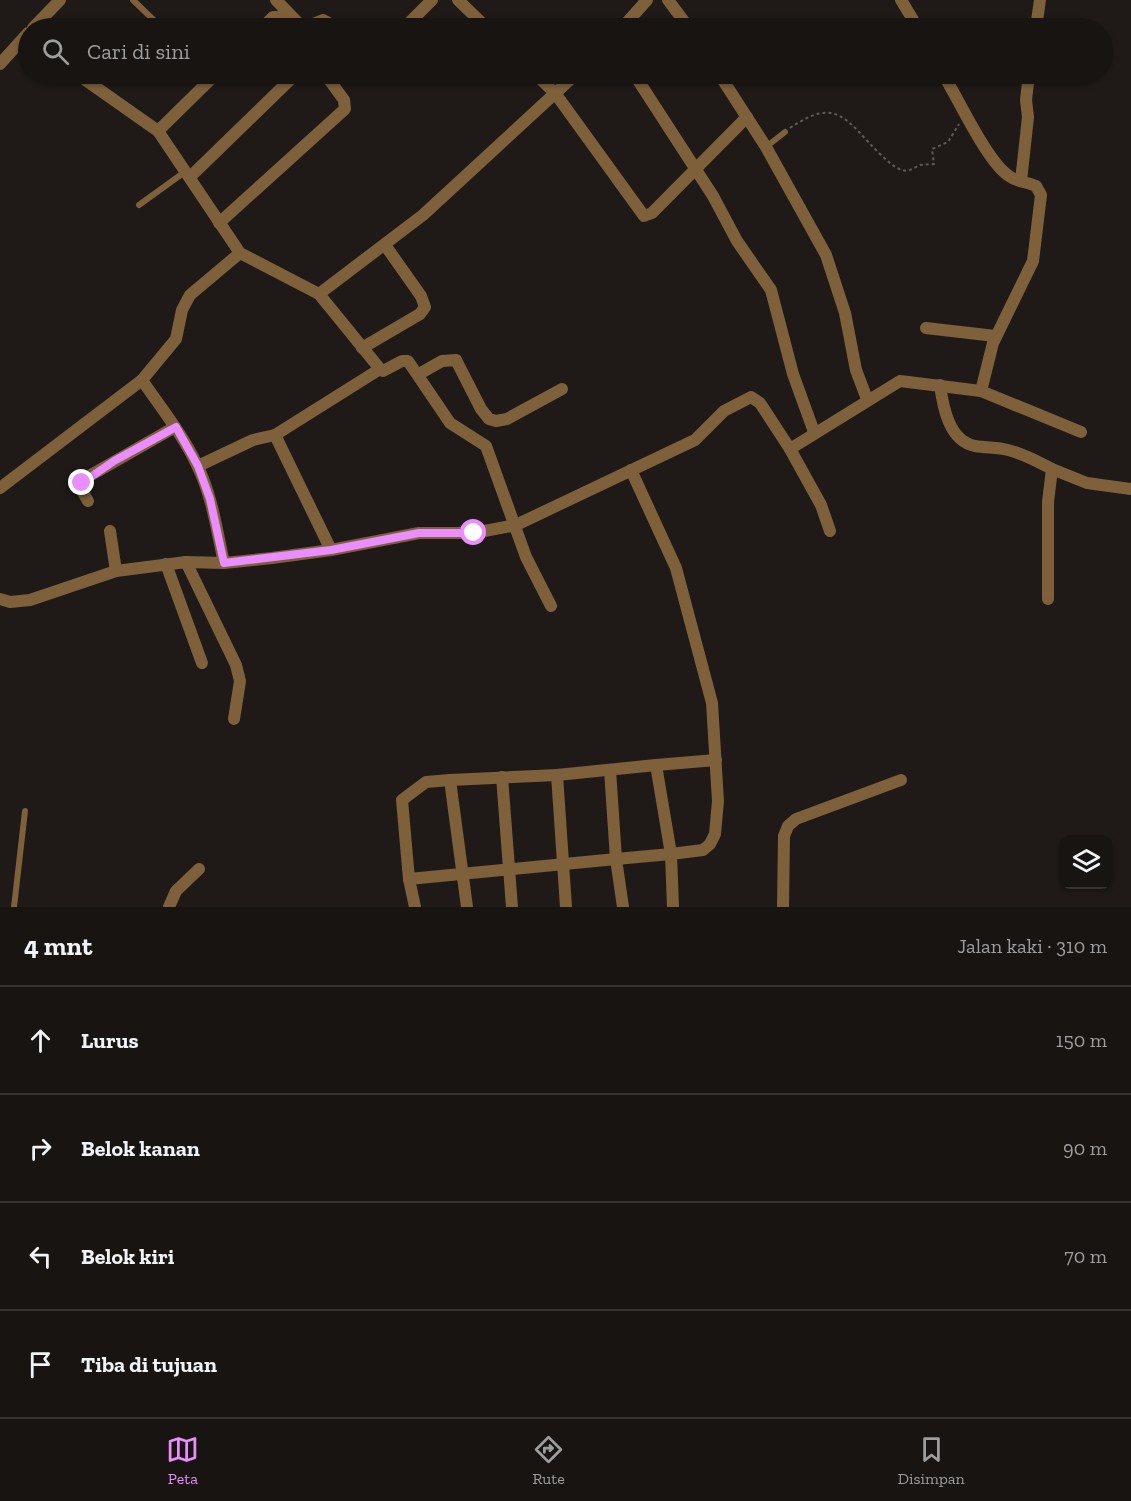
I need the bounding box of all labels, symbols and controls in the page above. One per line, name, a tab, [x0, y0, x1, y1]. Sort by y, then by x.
search box	[18, 18, 1113, 84]
icon: search	[39, 35, 72, 68]
text: Cari di sini	[87, 38, 190, 65]
route end	[68, 469, 94, 495]
route start	[460, 519, 486, 545]
map controls	[1059, 835, 1113, 889]
button: layers	[1059, 835, 1113, 889]
text: 4 mnt	[24, 930, 92, 962]
text: Jalan kaki · 310 m	[957, 934, 1107, 958]
icon: ahead	[24, 1024, 57, 1057]
text: Lurus	[81, 1027, 139, 1054]
text: 150 m	[1056, 1028, 1107, 1052]
icon: right	[24, 1132, 57, 1165]
text: Belok kanan	[81, 1135, 200, 1162]
text: 90 m	[1063, 1136, 1107, 1160]
icon: left	[24, 1240, 57, 1273]
text: Belok kiri	[81, 1243, 174, 1270]
text: 70 m	[1064, 1244, 1107, 1268]
icon: arrive	[24, 1348, 57, 1381]
text: Tiba di tujuan	[81, 1351, 217, 1378]
tab: Peta	[166, 1433, 199, 1488]
tab: Rute	[532, 1433, 565, 1488]
tab: Disimpan	[898, 1433, 965, 1488]

